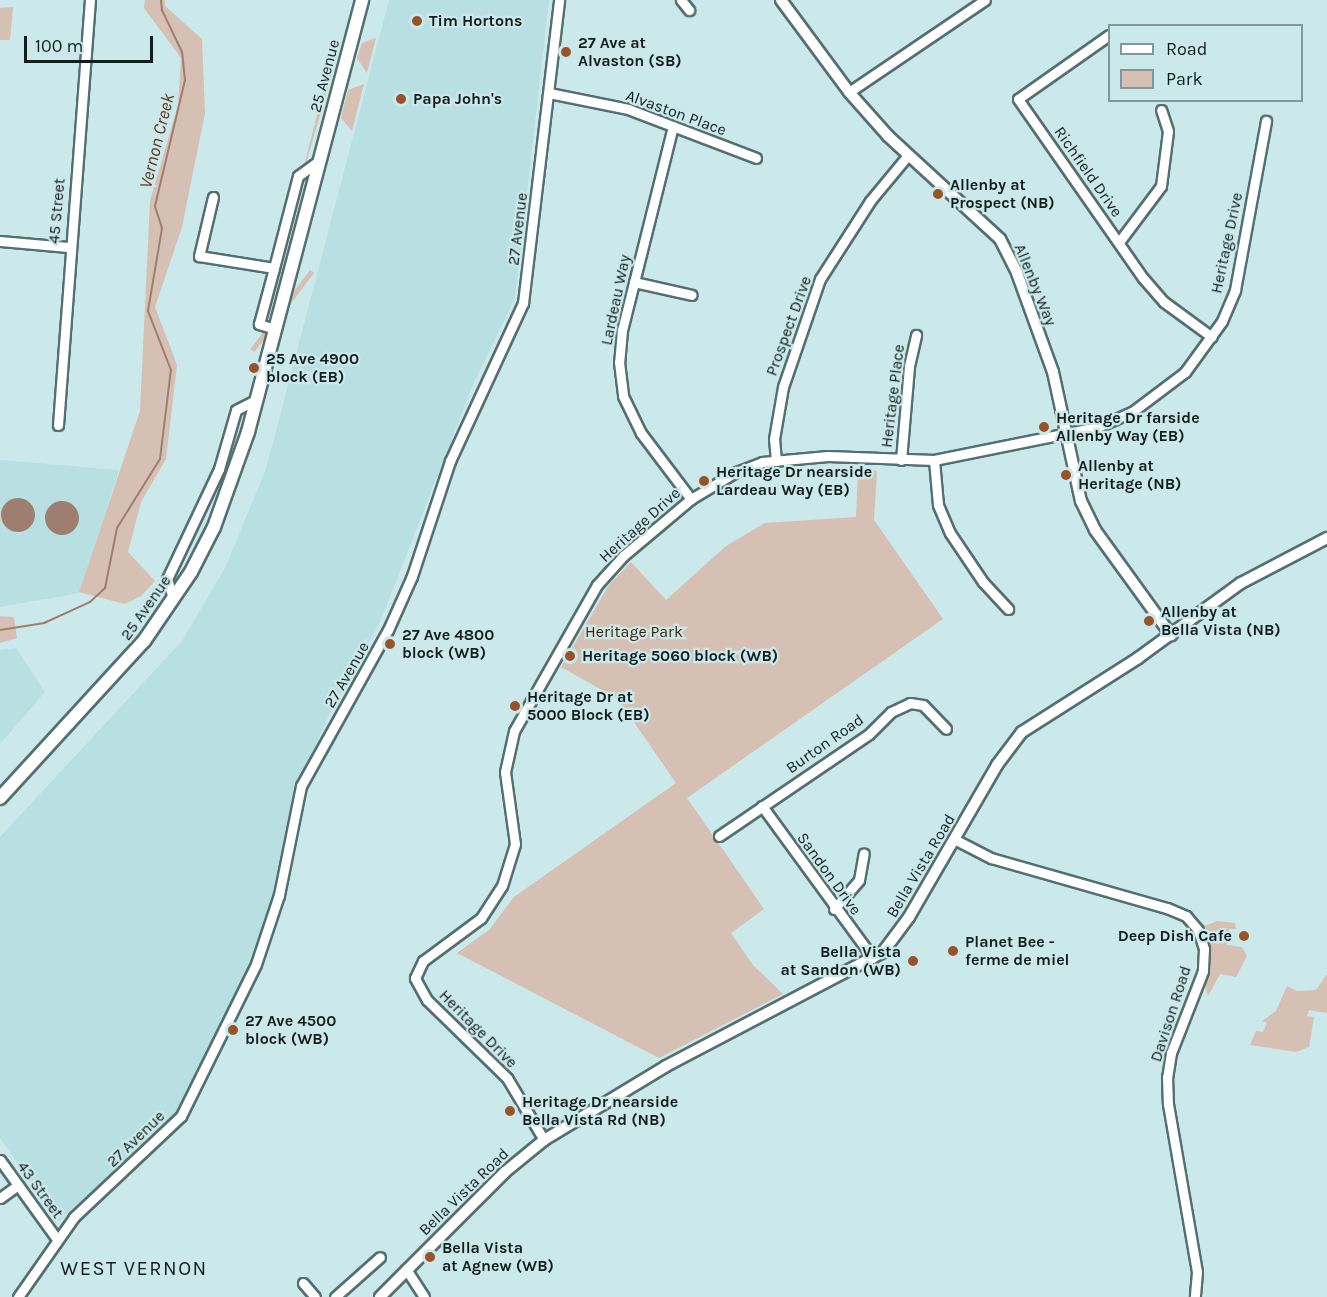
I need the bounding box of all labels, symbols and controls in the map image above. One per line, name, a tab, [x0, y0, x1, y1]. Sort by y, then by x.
place label: Tim Hortons	[429, 11, 522, 31]
marker: Tim Hortons	[410, 14, 424, 28]
scale bar	[27, 24, 156, 62]
legend	[1108, 24, 1303, 102]
place label: 27 Ave at Alvaston (SB)	[578, 33, 682, 71]
text: 100 m	[35, 35, 83, 57]
street label: 25 Avenue	[306, 37, 344, 115]
text: Road	[1166, 38, 1207, 60]
marker: 27 Ave at Alvaston (SB)	[559, 45, 573, 59]
text: Park	[1166, 68, 1203, 90]
street label: Alvaston Place	[623, 86, 729, 140]
place label: Papa John's	[413, 89, 502, 109]
water label: Vernon Creek	[135, 91, 179, 191]
marker: Papa John's	[394, 92, 408, 106]
street label: Richfield Drive	[1050, 123, 1126, 221]
place label: Allenby at Prospect (NB)	[950, 175, 1055, 213]
street label: 45 Street	[45, 177, 69, 245]
marker: Allenby at Prospect (NB)	[931, 187, 945, 201]
street label: 27 Avenue	[504, 191, 532, 267]
street label: Heritage Drive	[1207, 191, 1247, 295]
street label: Allenby Way	[1010, 241, 1060, 329]
street label: Lardeau Way	[597, 253, 635, 347]
street label: Prospect Drive	[762, 273, 816, 379]
street label: Heritage Place	[877, 343, 909, 449]
place label: 25 Ave 4900 block (EB)	[266, 349, 359, 387]
marker: 25 Ave 4900 block (EB)	[247, 361, 261, 375]
place label: Heritage Dr farside Allenby Way (EB)	[1056, 408, 1200, 446]
marker: Heritage Dr farside Allenby Way (EB)	[1037, 420, 1051, 434]
place label: Allenby at Heritage (NB)	[1078, 456, 1181, 494]
place label: Heritage Dr nearside Lardeau Way (EB)	[716, 462, 872, 500]
marker: Allenby at Heritage (NB)	[1059, 468, 1073, 482]
marker: Heritage Dr nearside Lardeau Way (EB)	[697, 474, 711, 488]
street label: Heritage Drive	[595, 484, 685, 566]
street label: 25 Avenue	[117, 572, 175, 644]
place label: Allenby at Bella Vista (NB)	[1161, 602, 1281, 640]
marker: Allenby at Bella Vista (NB)	[1142, 614, 1156, 628]
park label: Heritage Park	[585, 622, 683, 642]
place label: 27 Ave 4800 block (WB)	[402, 625, 494, 663]
marker: 27 Ave 4800 block (WB)	[383, 637, 397, 651]
street label: 27 Avenue	[320, 638, 374, 712]
place label: Heritage 5060 block (WB)	[582, 646, 778, 666]
marker: Heritage 5060 block (WB)	[563, 649, 577, 663]
place label: Heritage Dr at 5000 Block (EB)	[527, 687, 650, 725]
marker: Heritage Dr at 5000 Block (EB)	[508, 699, 522, 713]
street label: Burton Road	[782, 710, 868, 778]
street label: Bella Vista Road	[883, 811, 959, 921]
street label: Sandon Drive	[793, 829, 865, 919]
place label: Deep Dish Cafe	[1118, 926, 1232, 946]
marker: Deep Dish Cafe	[1237, 929, 1251, 943]
place label: Planet Bee - ferme de miel	[965, 932, 1069, 970]
place label: Bella Vista at Sandon (WB)	[781, 942, 901, 980]
marker: Planet Bee - ferme de miel	[946, 944, 960, 958]
marker: Bella Vista at Sandon (WB)	[906, 954, 920, 968]
street label: Davison Road	[1146, 964, 1196, 1064]
street label: Heritage Drive	[435, 986, 521, 1072]
place label: 27 Ave 4500 block (WB)	[245, 1011, 336, 1049]
marker: 27 Ave 4500 block (WB)	[226, 1023, 240, 1037]
place label: Heritage Dr nearside Bella Vista Rd (NB)	[522, 1092, 678, 1130]
marker: Heritage Dr nearside Bella Vista Rd (NB)	[503, 1104, 517, 1118]
street label: 27 Avenue	[103, 1107, 169, 1171]
street label: Bella Vista Road	[415, 1144, 513, 1240]
street label: 43 Street	[13, 1158, 67, 1222]
place label: Bella Vista at Agnew (WB)	[442, 1238, 554, 1276]
marker: Bella Vista at Agnew (WB)	[423, 1250, 437, 1264]
district label: WEST VERNON	[60, 1256, 208, 1280]

